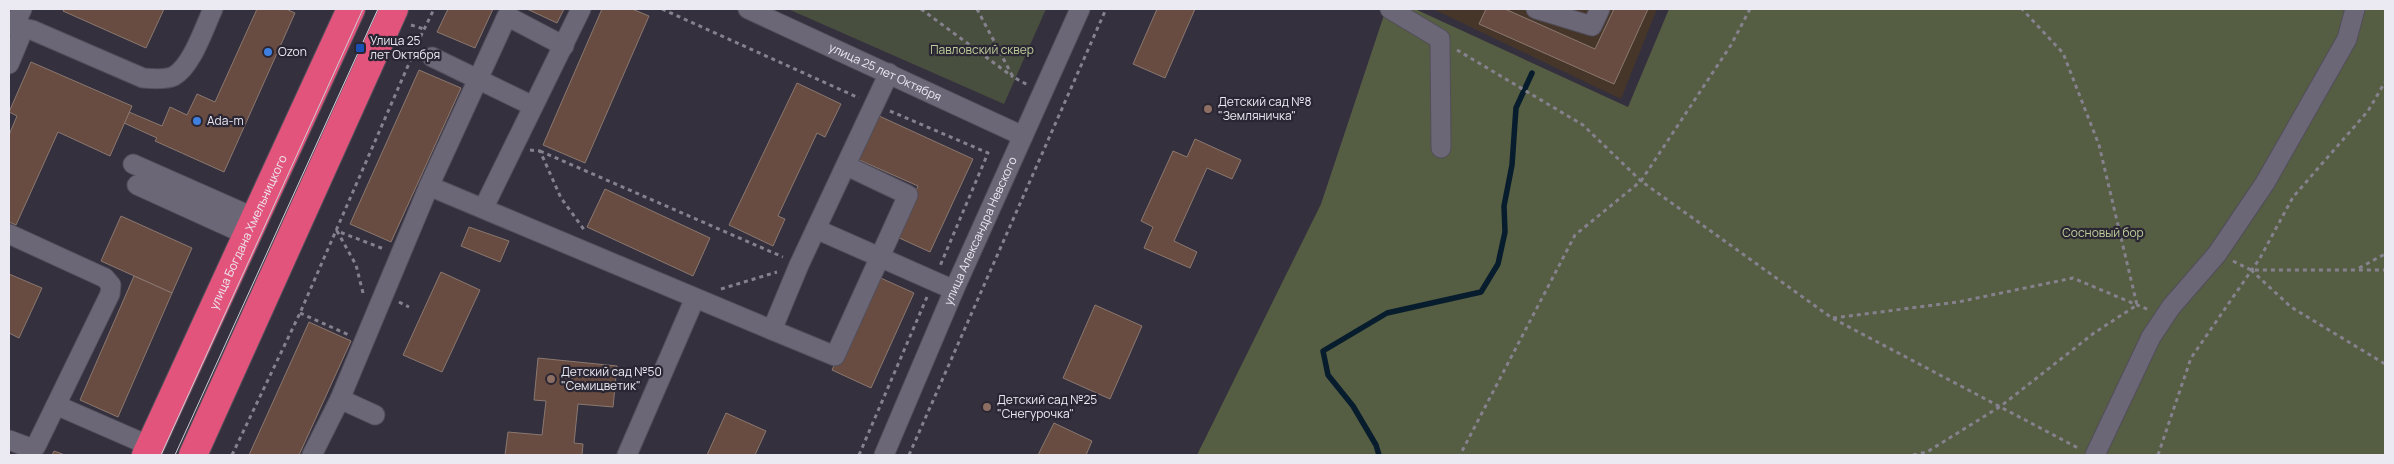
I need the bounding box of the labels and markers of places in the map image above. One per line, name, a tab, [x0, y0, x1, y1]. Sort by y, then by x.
place label: Улица 25 лет Октября	[370, 32, 440, 63]
marker: Улица 25 лет Октября	[354, 42, 366, 54]
place label: Ozon	[278, 43, 307, 60]
marker: Ozon	[262, 46, 274, 58]
place label: Детский сад №8 "Земляничка"	[1218, 93, 1312, 124]
marker: Детский сад №8 "Земляничка"	[1202, 103, 1214, 115]
place label: Ada-m	[207, 112, 244, 129]
marker: Ada-m	[191, 115, 203, 127]
place label: Детский сад №50 "Семицветик"	[561, 363, 662, 394]
marker: Детский сад №50 "Семицветик"	[545, 373, 557, 385]
place label: Детский сад №25 "Снегурочка"	[997, 391, 1097, 422]
marker: Детский сад №25 "Снегурочка"	[981, 401, 993, 413]

